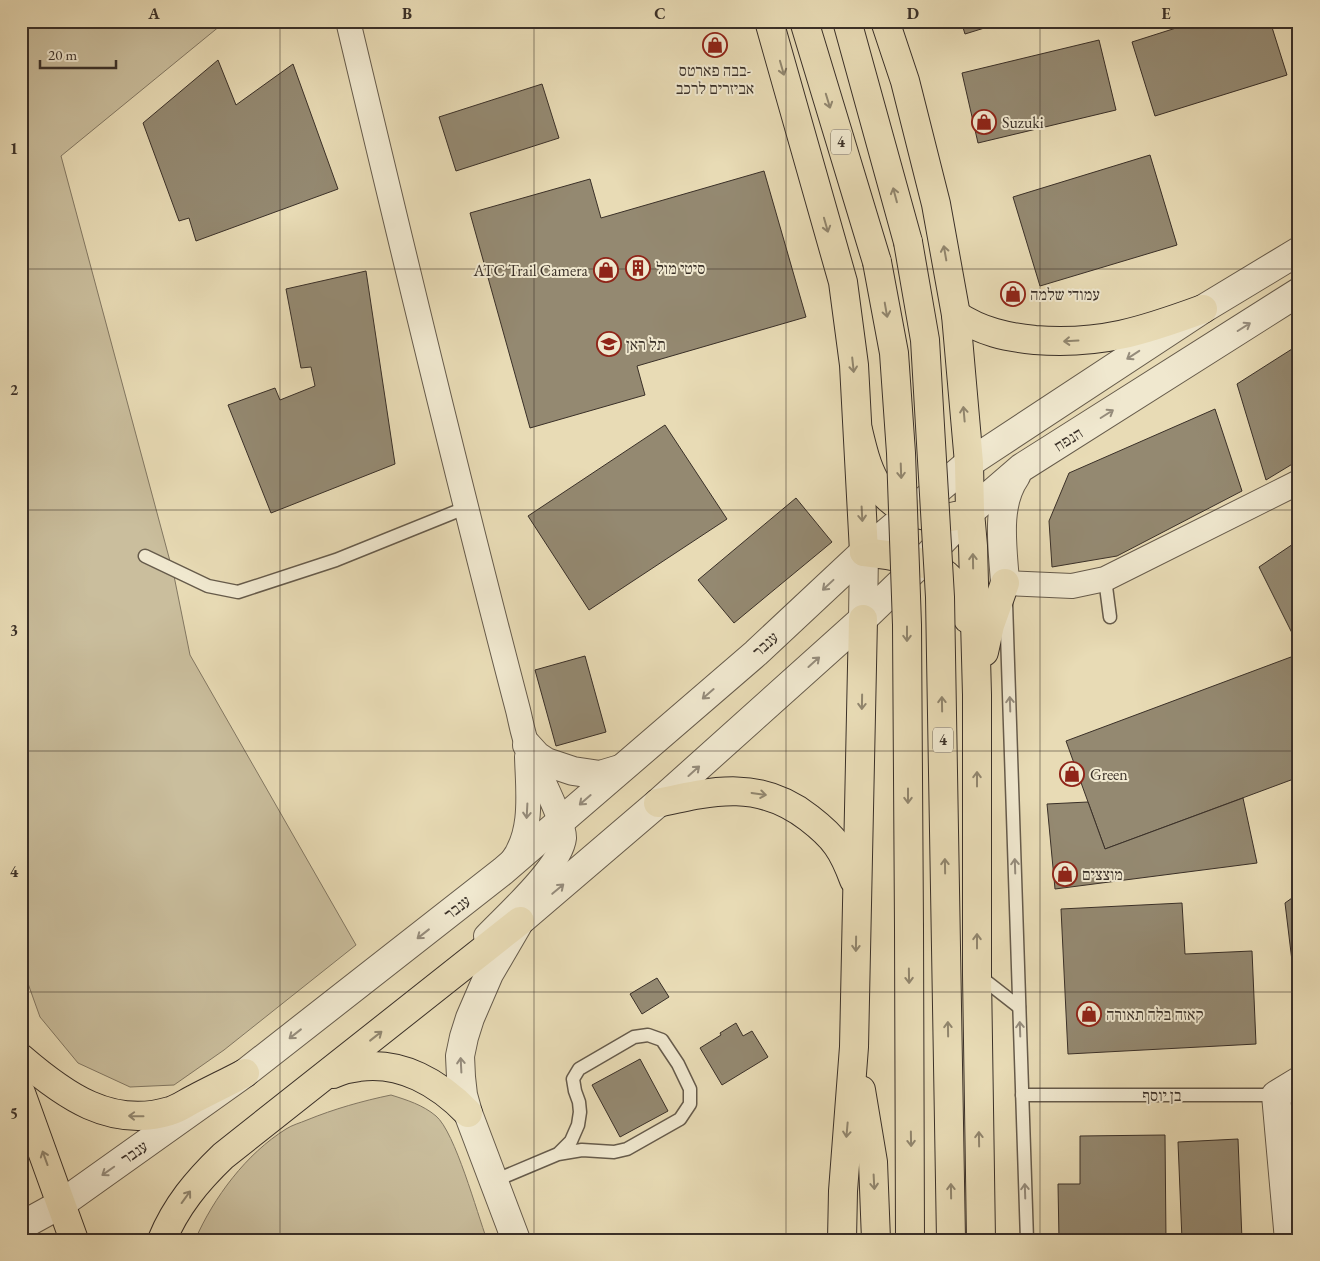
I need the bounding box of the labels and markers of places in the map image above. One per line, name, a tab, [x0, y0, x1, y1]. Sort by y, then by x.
shop icon: בבה פארטס- אביזרים לרכב	[702, 32, 728, 58]
place label: בבה פארטס- אביזרים לרכב	[676, 60, 754, 99]
shop icon: Suzuki	[971, 109, 997, 135]
place label: Suzuki	[1002, 112, 1044, 133]
building icon: סיטי מול	[625, 255, 651, 281]
shop icon: ATC Trail Camera	[593, 257, 619, 283]
place label: סיטי מול	[656, 258, 705, 279]
place label: ATC Trail Camera	[473, 260, 589, 281]
shop icon: עמודי שלמה	[1000, 281, 1026, 307]
place label: עמודי שלמה	[1030, 284, 1100, 305]
school or university icon: תל ראן	[596, 331, 622, 357]
place label: תל ראן	[626, 334, 666, 355]
shop icon: Green	[1059, 761, 1085, 787]
place label: Green	[1090, 764, 1128, 785]
shop icon: מוצצים	[1052, 861, 1078, 887]
place label: מוצצים	[1082, 864, 1123, 885]
shop icon: קאזה בלה תאורה	[1076, 1001, 1102, 1027]
place label: קאזה בלה תאורה	[1106, 1004, 1203, 1025]

